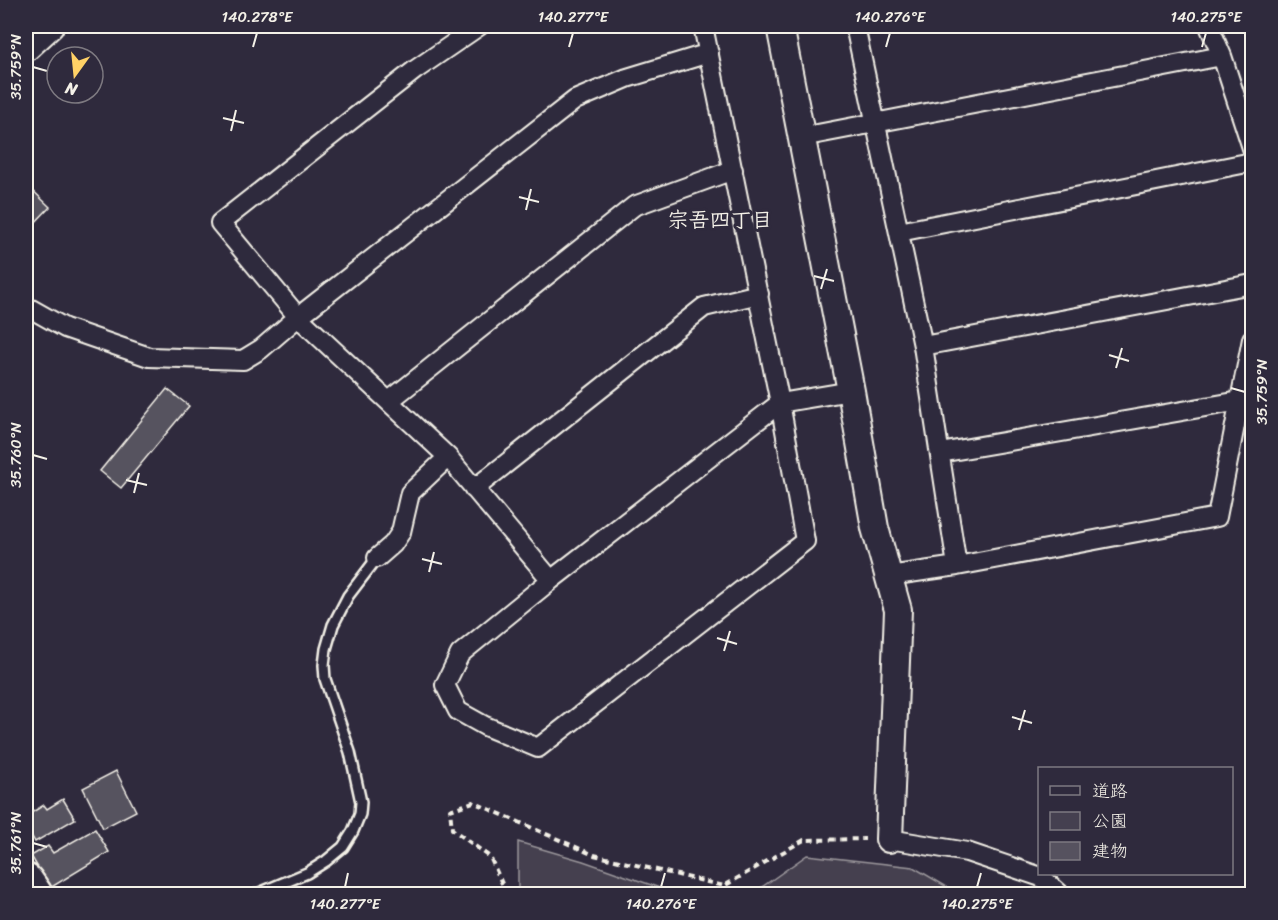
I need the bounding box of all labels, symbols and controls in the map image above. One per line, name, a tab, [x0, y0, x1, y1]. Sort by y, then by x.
text: 140.278°E	[222, 4, 294, 30]
text: 140.277°E	[538, 4, 610, 30]
text: 140.276°E	[855, 4, 927, 30]
text: 140.275°E	[1171, 4, 1243, 30]
text: 35.759°N	[3, 34, 29, 100]
north arrow	[45, 45, 105, 105]
text: N	[61, 73, 81, 105]
district label: 宗吾四丁目	[668, 201, 773, 239]
text: 35.759°N	[1249, 359, 1275, 425]
text: 35.760°N	[3, 422, 29, 488]
legend	[1038, 767, 1233, 875]
text: 道路	[1092, 775, 1128, 807]
text: 公園	[1092, 805, 1128, 837]
text: 35.761°N	[3, 811, 29, 874]
text: 建物	[1092, 835, 1128, 867]
text: 140.277°E	[310, 891, 382, 917]
text: 140.276°E	[626, 891, 698, 917]
text: 140.275°E	[942, 891, 1014, 917]

